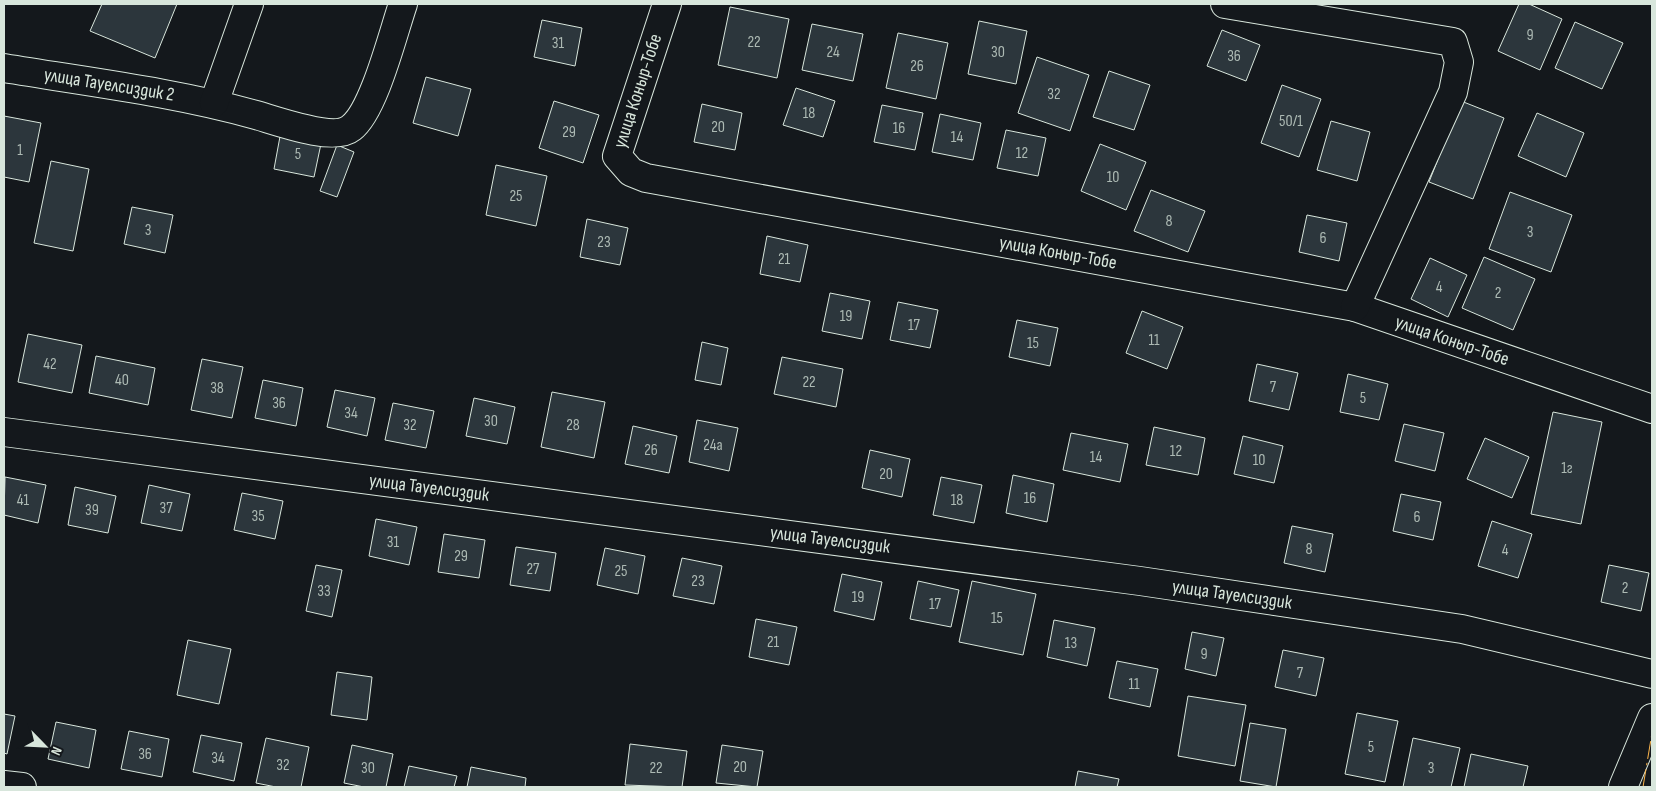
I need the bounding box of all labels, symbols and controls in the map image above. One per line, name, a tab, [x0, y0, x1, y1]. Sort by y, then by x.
house number: 9	[1526, 26, 1534, 45]
street label: улица Коныр-Тобе	[609, 31, 667, 151]
house number: 22	[747, 33, 761, 52]
house number: 31	[552, 34, 565, 53]
house number: 24	[826, 43, 840, 62]
house number: 30	[991, 43, 1005, 62]
house number: 36	[1227, 47, 1241, 66]
house number: 26	[910, 57, 924, 76]
street label: улица Тауелсиздик 2	[42, 63, 176, 107]
house number: 32	[1047, 85, 1061, 104]
house number: 18	[803, 104, 815, 123]
house number: 50/1	[1279, 112, 1303, 131]
house number: 20	[711, 118, 725, 137]
house number: 16	[893, 119, 905, 138]
house number: 29	[562, 123, 576, 142]
house number: 14	[951, 128, 963, 147]
house number: 1	[17, 141, 23, 160]
house number: 12	[1016, 144, 1028, 163]
house number: 5	[295, 145, 301, 164]
house number: 10	[1107, 168, 1119, 187]
house number: 25	[509, 187, 523, 206]
house number: 8	[1165, 212, 1173, 231]
house number: 3	[145, 221, 151, 240]
house number: 3	[1527, 223, 1533, 242]
house number: 6	[1319, 229, 1327, 248]
street label: улица Коныр-Тобе	[997, 231, 1119, 275]
house number: 23	[597, 233, 611, 252]
house number: 21	[778, 250, 791, 269]
house number: 4	[1436, 278, 1443, 297]
house number: 2	[1495, 284, 1501, 303]
house number: 19	[840, 307, 852, 326]
street label: улица Коныр-Тобе	[1392, 311, 1512, 371]
house number: 17	[908, 316, 921, 335]
house number: 11	[1148, 331, 1160, 350]
house number: 15	[1027, 334, 1039, 353]
house number: 42	[43, 355, 57, 374]
house number: 40	[115, 371, 129, 390]
house number: 22	[802, 373, 816, 392]
house number: 7	[1270, 378, 1277, 397]
house number: 38	[210, 379, 224, 398]
house number: 5	[1360, 389, 1366, 408]
house number: 36	[272, 394, 286, 413]
house number: 34	[344, 404, 358, 423]
house number: 30	[484, 412, 498, 431]
house number: 32	[403, 416, 417, 435]
house number: 28	[566, 416, 580, 435]
house number: 24а	[703, 436, 723, 455]
house number: 26	[644, 441, 658, 460]
house number: 12	[1170, 442, 1182, 461]
house number: 14	[1090, 448, 1102, 467]
house number: 10	[1253, 451, 1265, 470]
house number: 1г	[1561, 459, 1573, 478]
house number: 20	[879, 465, 893, 484]
street label: улица Тауелсиздик	[368, 469, 491, 507]
house number: 16	[1024, 489, 1036, 508]
house number: 41	[17, 491, 30, 510]
house number: 18	[951, 491, 963, 510]
house number: 37	[159, 499, 173, 518]
house number: 39	[85, 501, 99, 520]
house number: 35	[251, 507, 265, 526]
house number: 6	[1413, 508, 1421, 527]
street label: улица Тауелсиздик	[769, 521, 892, 559]
house number: 31	[387, 533, 400, 552]
house number: 8	[1305, 540, 1313, 559]
house number: 4	[1502, 541, 1509, 560]
house number: 29	[454, 547, 468, 566]
house number: 27	[526, 560, 540, 579]
house number: 25	[614, 562, 628, 581]
house number: 23	[691, 572, 705, 591]
street label: улица Тауелсиздик	[1171, 575, 1294, 615]
house number: 2	[1622, 579, 1628, 598]
house number: 33	[317, 582, 331, 601]
house number: 19	[852, 588, 864, 607]
house number: 17	[929, 595, 942, 614]
house number: 15	[991, 609, 1003, 628]
house number: 21	[767, 633, 780, 652]
house number: 13	[1065, 634, 1077, 653]
house number: 9	[1200, 645, 1208, 664]
house number: 7	[1297, 664, 1304, 683]
house number: 11	[1128, 675, 1140, 694]
north arrow	[20, 721, 70, 771]
house number: 5	[1368, 738, 1374, 757]
text: N	[47, 744, 66, 758]
house number: 36	[138, 745, 152, 764]
house number: 34	[211, 749, 225, 768]
house number: 32	[276, 756, 290, 775]
house number: 20	[733, 758, 747, 777]
house number: 30	[361, 759, 375, 778]
house number: 22	[649, 759, 663, 778]
house number: 3	[1428, 759, 1434, 778]

